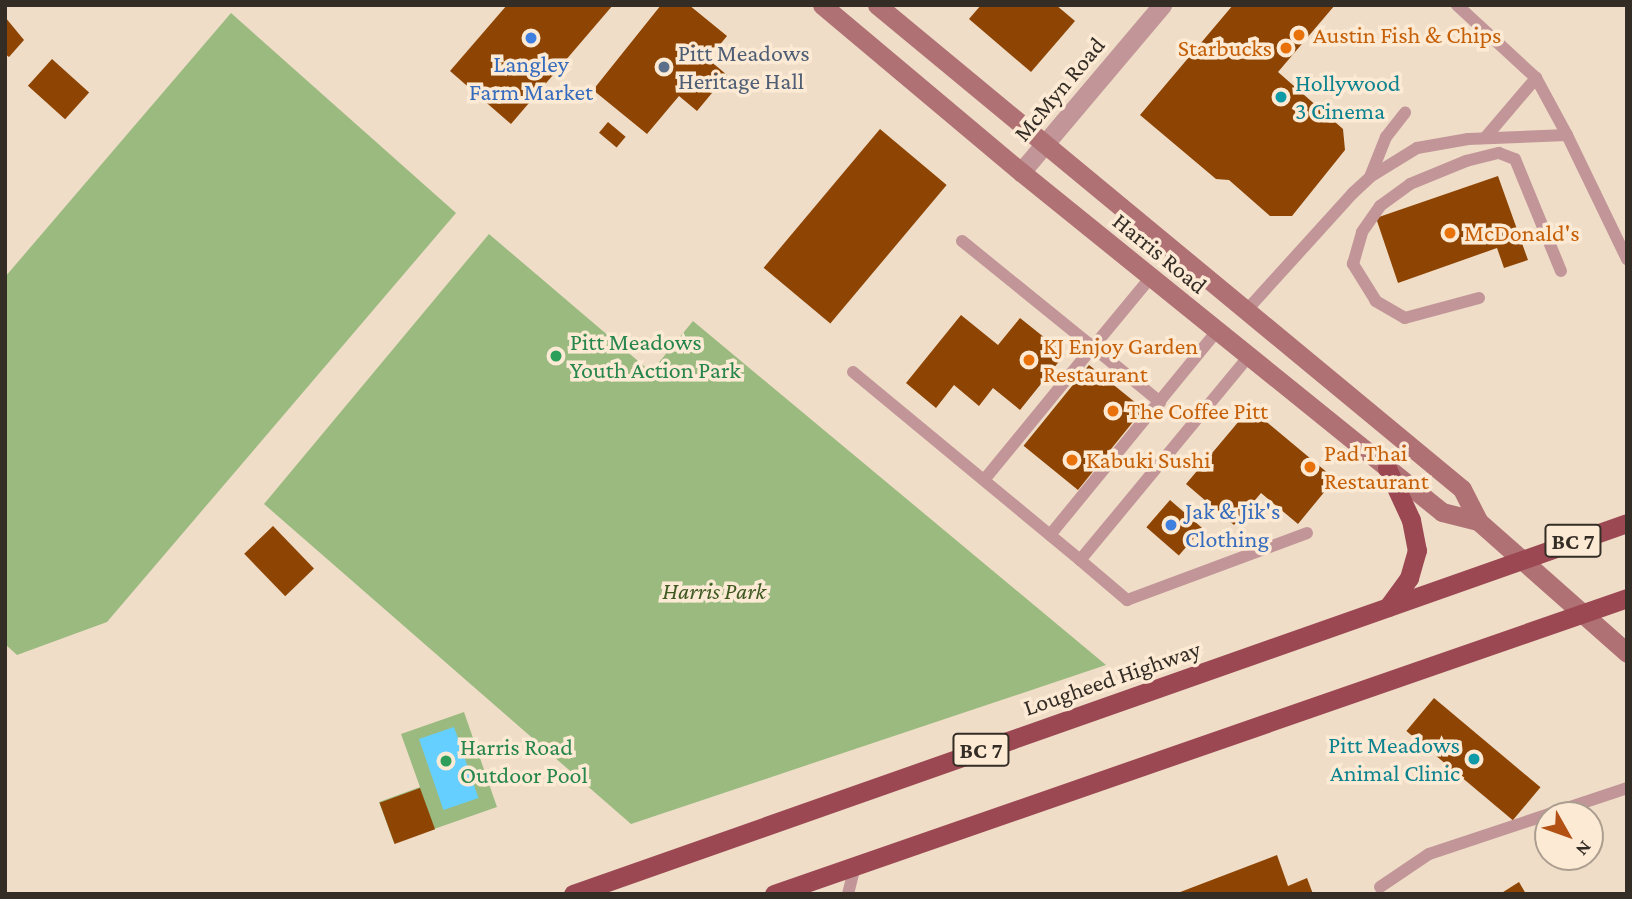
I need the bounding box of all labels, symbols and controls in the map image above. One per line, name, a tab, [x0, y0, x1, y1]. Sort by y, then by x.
place label: Austin Fish & Chips	[1313, 21, 1502, 49]
marker: Austin Fish & Chips	[1291, 27, 1307, 43]
marker: Langley Farm Market	[523, 30, 539, 46]
street label: McMyn Road	[1007, 31, 1111, 147]
place label: Starbucks	[1178, 34, 1272, 62]
place label: Pitt Meadows Heritage Hall	[678, 39, 810, 95]
marker: Starbucks	[1278, 40, 1294, 56]
place label: Langley Farm Market	[469, 50, 593, 106]
marker: Pitt Meadows Heritage Hall	[656, 59, 672, 75]
place label: Hollywood 3 Cinema	[1295, 69, 1400, 125]
marker: Hollywood 3 Cinema	[1273, 89, 1289, 105]
street label: Harris Road	[1107, 206, 1213, 300]
place label: McDonald's	[1464, 219, 1580, 247]
marker: McDonald's	[1442, 225, 1458, 241]
place label: Pitt Meadows Youth Action Park	[570, 328, 741, 384]
place label: KJ Enjoy Garden Restaurant	[1043, 332, 1198, 388]
marker: Pitt Meadows Youth Action Park	[548, 348, 564, 364]
marker: KJ Enjoy Garden Restaurant	[1021, 352, 1037, 368]
place label: The Coffee Pitt	[1127, 397, 1268, 425]
marker: The Coffee Pitt	[1105, 403, 1121, 419]
place label: Pad Thai Restaurant	[1324, 439, 1429, 495]
place label: Kabuki Sushi	[1086, 446, 1210, 474]
marker: Kabuki Sushi	[1064, 452, 1080, 468]
marker: Pad Thai Restaurant	[1302, 459, 1318, 475]
place label: Jak & Jik's Clothing	[1185, 497, 1280, 553]
marker: Jak & Jik's Clothing	[1163, 517, 1179, 533]
road number: BC 7	[1543, 522, 1603, 561]
park label: Harris Park	[662, 577, 766, 605]
street label: Lougheed Highway	[1020, 634, 1204, 722]
road number: BC 7	[951, 730, 1011, 770]
place label: Pitt Meadows Animal Clinic	[1328, 731, 1460, 787]
place label: Harris Road Outdoor Pool	[460, 733, 588, 789]
marker: Pitt Meadows Animal Clinic	[1466, 751, 1482, 767]
marker: Harris Road Outdoor Pool	[438, 753, 454, 769]
north arrow	[1534, 801, 1604, 871]
text: N	[1572, 837, 1596, 860]

